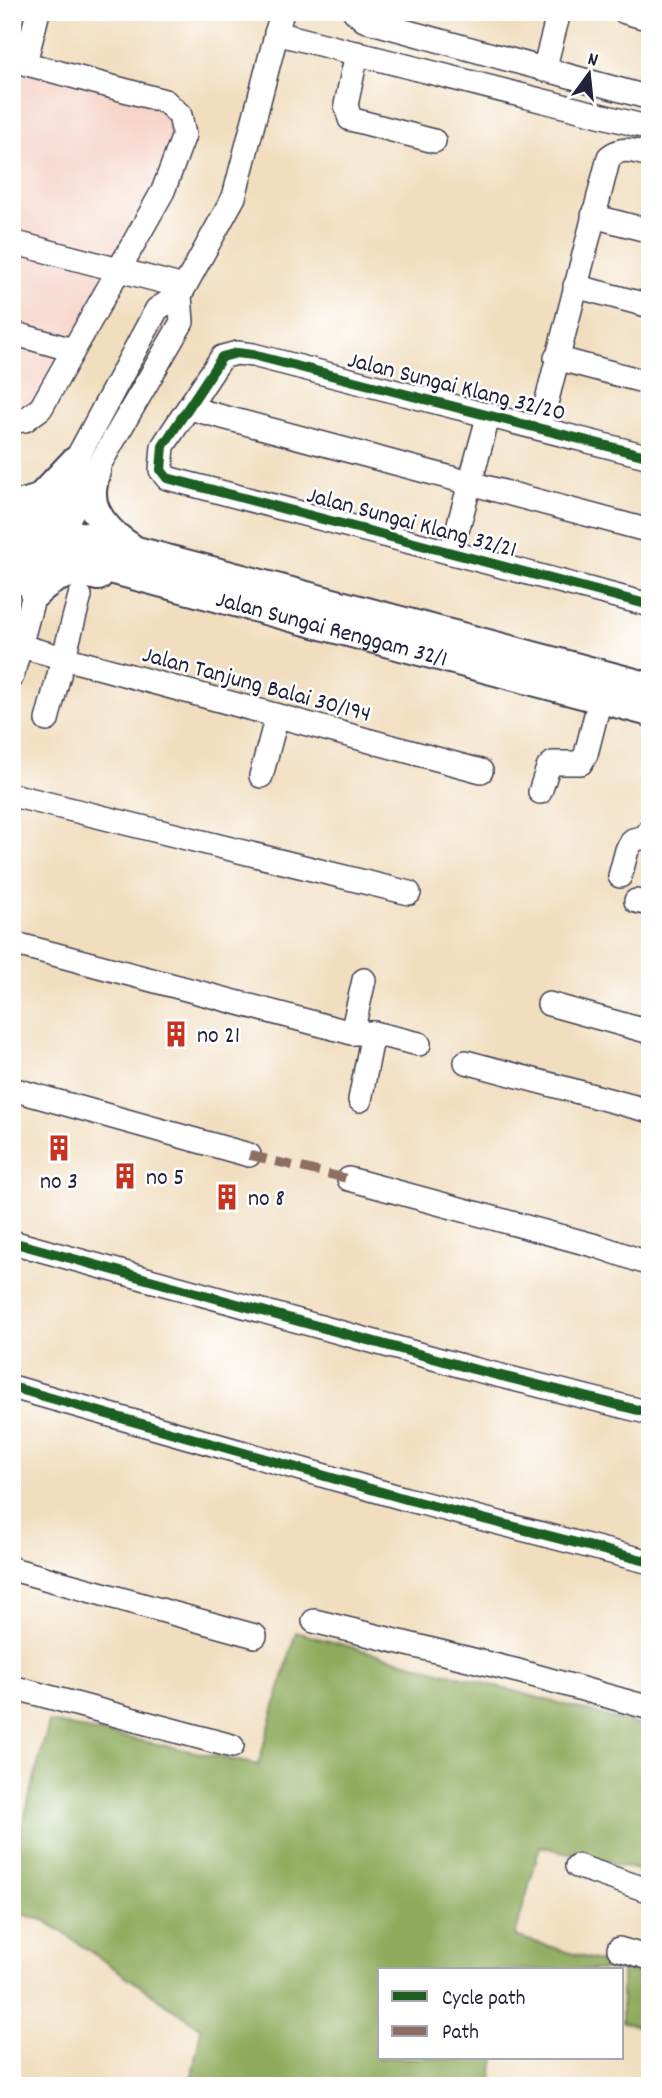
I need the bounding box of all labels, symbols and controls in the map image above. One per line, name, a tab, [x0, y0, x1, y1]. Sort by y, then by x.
north arrow	[554, 38, 624, 108]
text: N	[584, 47, 601, 75]
street label: Jalan Sungai Klang 32/20	[344, 344, 569, 431]
street label: Jalan Sungai Klang 32/21	[302, 480, 520, 568]
street label: Jalan Sungai Renggam 32/1	[212, 584, 451, 678]
street label: Jalan Tanjung Balai 30/194	[138, 639, 374, 733]
building icon: no 21	[161, 1019, 191, 1049]
place label: no 21	[197, 1020, 240, 1054]
building icon: no 3	[44, 1133, 74, 1163]
building icon: no 5	[110, 1161, 140, 1191]
place label: no 5	[146, 1162, 184, 1196]
place label: no 3	[40, 1166, 78, 1200]
building icon: no 8	[212, 1182, 242, 1212]
place label: no 8	[248, 1183, 285, 1217]
legend	[378, 1968, 624, 2060]
text: Cycle path	[442, 1985, 525, 2015]
text: Path	[442, 2019, 479, 2049]

